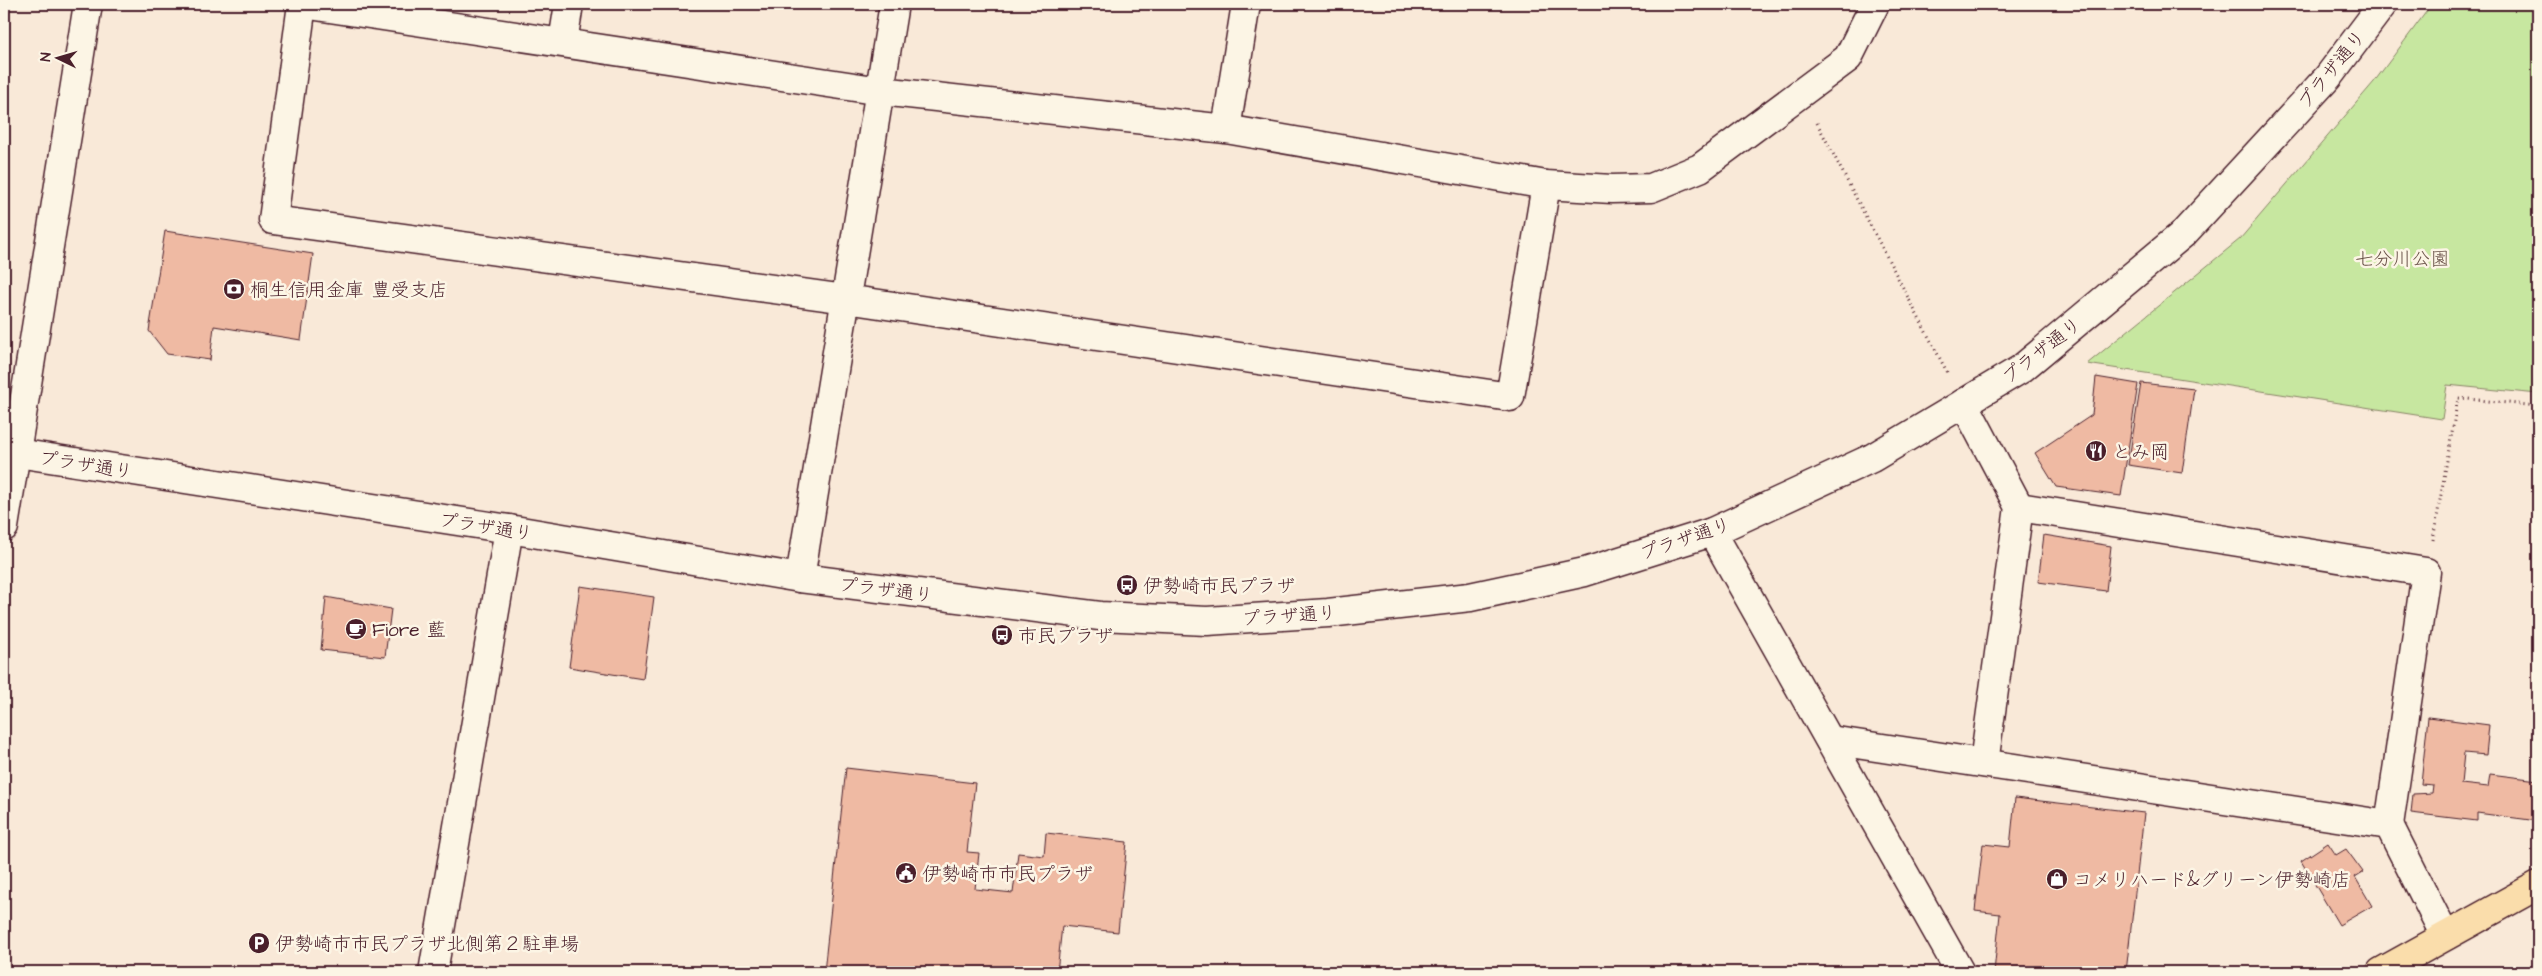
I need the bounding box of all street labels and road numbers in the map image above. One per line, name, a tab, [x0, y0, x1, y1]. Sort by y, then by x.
street label: プラザ通り	[2292, 25, 2373, 115]
street label: プラザ通り	[1996, 311, 2088, 391]
street label: プラザ通り	[37, 445, 135, 486]
street label: プラザ通り	[437, 507, 535, 548]
street label: プラザ通り	[1636, 511, 1735, 568]
street label: プラザ通り	[837, 571, 935, 610]
street label: プラザ通り	[1241, 600, 1337, 633]

